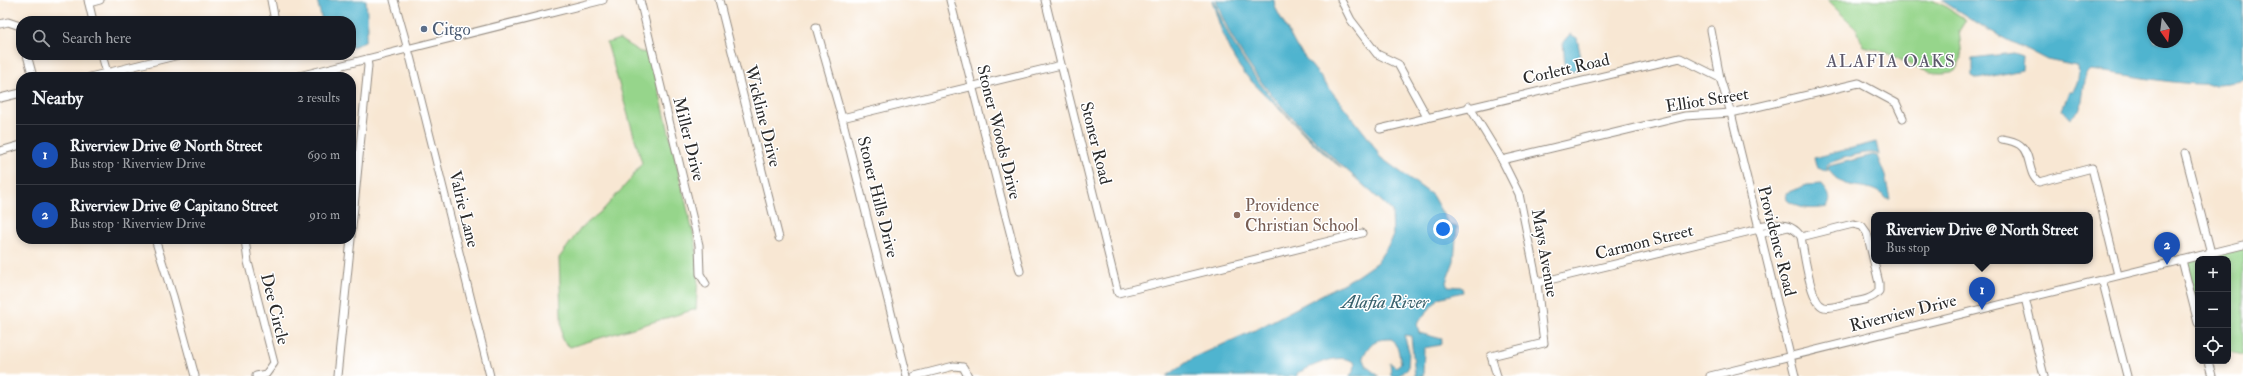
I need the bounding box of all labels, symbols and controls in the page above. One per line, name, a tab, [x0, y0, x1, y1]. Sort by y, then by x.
north arrow	[2147, 12, 2183, 48]
search box	[16, 16, 356, 60]
place label: Citgo	[432, 19, 471, 40]
marker: Citgo	[419, 24, 429, 34]
icon: search	[30, 27, 52, 49]
text: Search here	[62, 29, 131, 48]
street label: Corlett Road	[1521, 49, 1612, 89]
district label: ALAFIA OAKS	[1825, 50, 1956, 73]
street label: Wickline Drive	[740, 62, 786, 169]
street label: Stoner Woods Drive	[972, 63, 1026, 201]
street label: Elliot Street	[1664, 83, 1750, 117]
text: Nearby	[32, 88, 83, 109]
text: 2 results	[297, 90, 340, 106]
street label: Miller Drive	[668, 95, 710, 183]
street label: Stoner Road	[1076, 100, 1117, 187]
street label: Stoner Hills Drive	[853, 134, 903, 260]
text: Riverview Drive @ North Street	[70, 137, 262, 156]
text: 1	[43, 147, 47, 163]
text: 690 m	[307, 147, 340, 163]
text: Bus stop · Riverview Drive	[70, 156, 205, 172]
street label: Valrie Lane	[444, 168, 484, 250]
street label: Providence Road	[1753, 184, 1801, 299]
place label: Providence Christian School	[1245, 195, 1359, 236]
text: Riverview Drive @ Capitano Street	[70, 197, 278, 216]
text: 2	[42, 207, 48, 223]
text: 910 m	[309, 207, 340, 223]
street label: Mays Avenue	[1526, 207, 1563, 299]
marker: Providence Christian School	[1232, 210, 1242, 220]
popup	[1871, 212, 2093, 264]
text: Bus stop · Riverview Drive	[70, 216, 205, 232]
your location	[1433, 219, 1453, 239]
street label: Carmon Street	[1593, 220, 1696, 264]
text: Riverview Drive @ North Street	[1886, 221, 2078, 240]
pin: 2	[2154, 232, 2180, 265]
text: Bus stop	[1886, 240, 1930, 256]
map controls	[2195, 256, 2231, 364]
button: +	[2195, 256, 2231, 292]
street label: Dee Circle	[256, 271, 294, 347]
pin: 1	[1969, 277, 1995, 310]
street label: Riverview Drive	[1847, 290, 1959, 336]
water label: Alafia River	[1339, 291, 1430, 314]
button: −	[2195, 292, 2231, 328]
button: locate	[2195, 328, 2231, 364]

